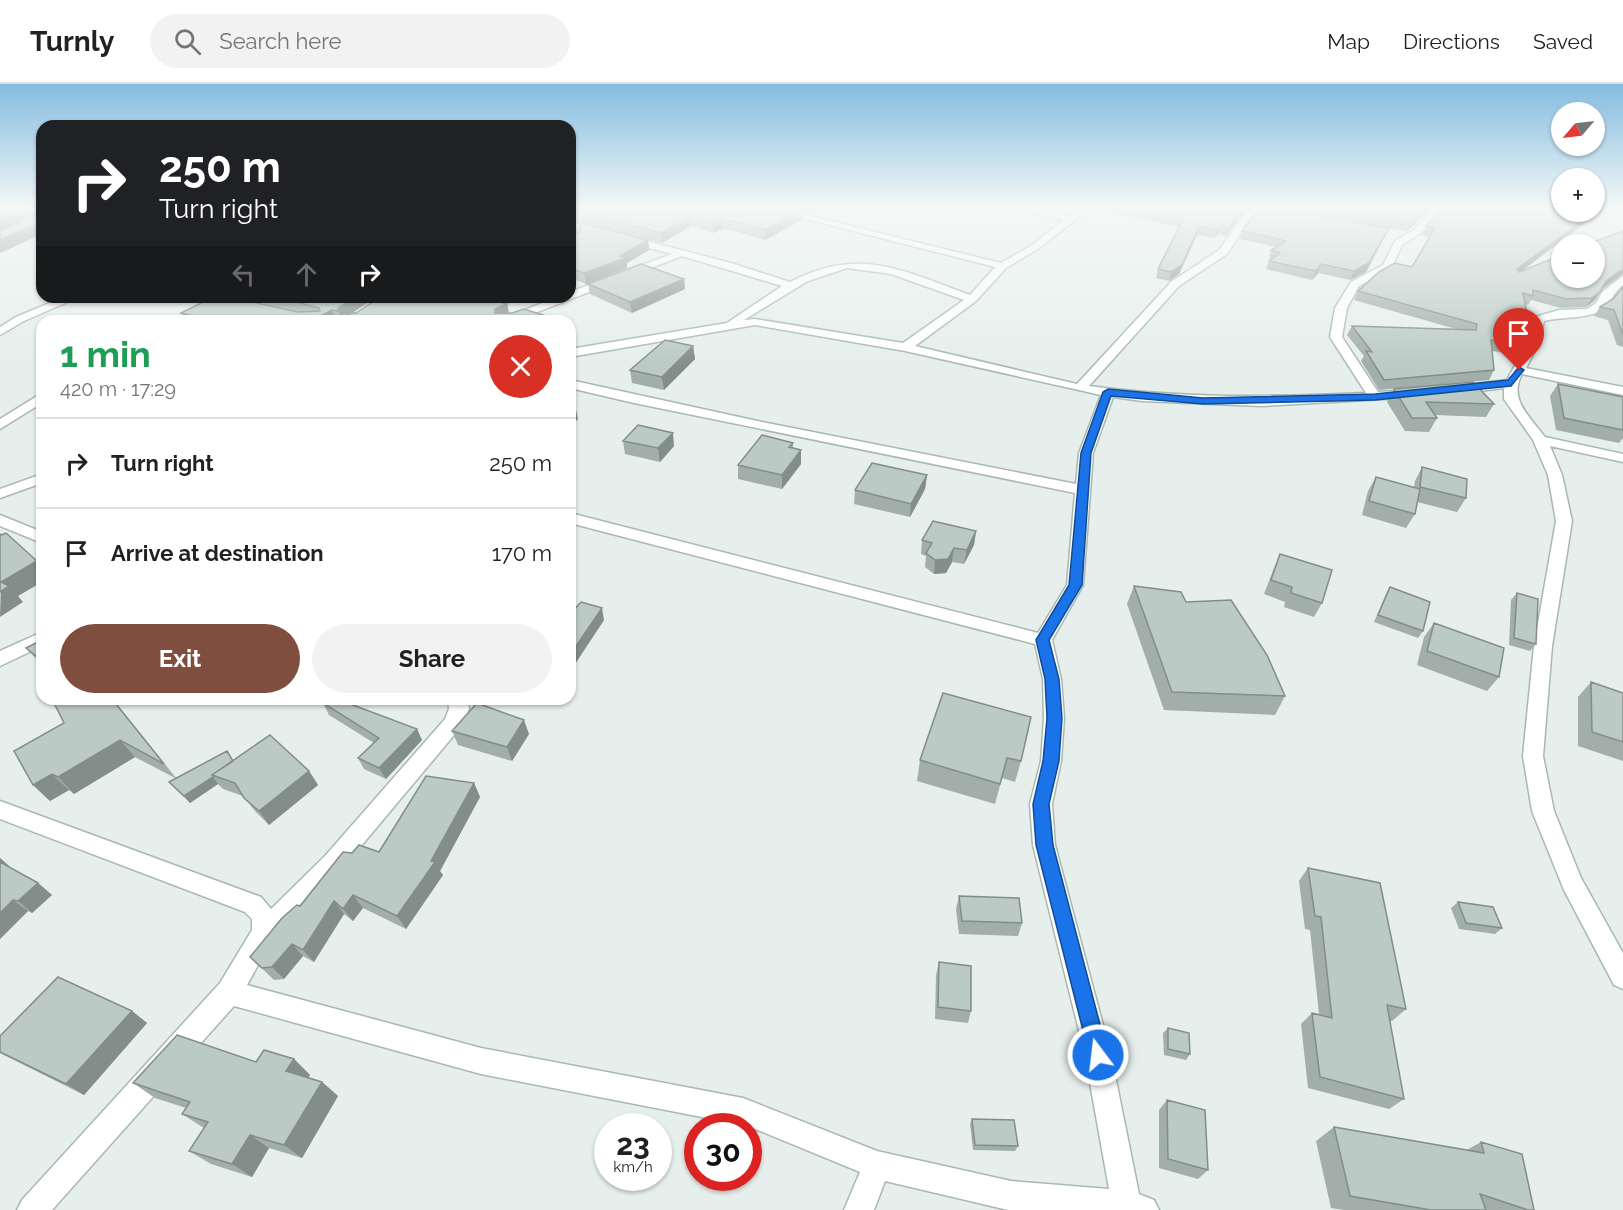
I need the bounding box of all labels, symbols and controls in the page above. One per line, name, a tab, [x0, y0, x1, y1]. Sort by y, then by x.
search box	[150, 14, 570, 68]
text: Turnly	[30, 25, 114, 58]
icon: search	[171, 25, 204, 58]
text: Search here	[219, 28, 341, 54]
text: Map	[1327, 29, 1370, 54]
text: Directions	[1403, 29, 1500, 54]
text: Saved	[1533, 29, 1593, 54]
north arrow	[1551, 102, 1605, 156]
map controls	[1551, 102, 1605, 288]
text: 250 m	[159, 143, 281, 192]
icon: right	[60, 144, 138, 222]
button: +	[1551, 168, 1605, 222]
text: Turn right	[159, 193, 278, 224]
button: −	[1551, 234, 1605, 288]
icon: left	[227, 258, 260, 291]
icon: ahead	[290, 258, 323, 291]
icon: right	[353, 258, 386, 291]
pin	[1493, 308, 1544, 370]
icon: arrive	[1502, 317, 1535, 350]
text: 1 min	[60, 333, 151, 375]
button: close	[489, 335, 552, 398]
text: 420 m · 17:29	[60, 377, 176, 401]
icon: right	[60, 447, 93, 480]
text: Turn right	[111, 450, 214, 476]
text: 250 m	[489, 450, 552, 476]
icon: arrive	[60, 537, 93, 570]
text: Arrive at destination	[111, 540, 324, 566]
text: 170 m	[492, 540, 552, 566]
button: Exit	[60, 624, 300, 693]
button: Share	[312, 624, 552, 693]
position arrow	[1066, 1023, 1130, 1087]
speed limit sign: 30	[684, 1113, 762, 1191]
text: 23	[616, 1127, 650, 1162]
text: km/h	[613, 1158, 653, 1176]

